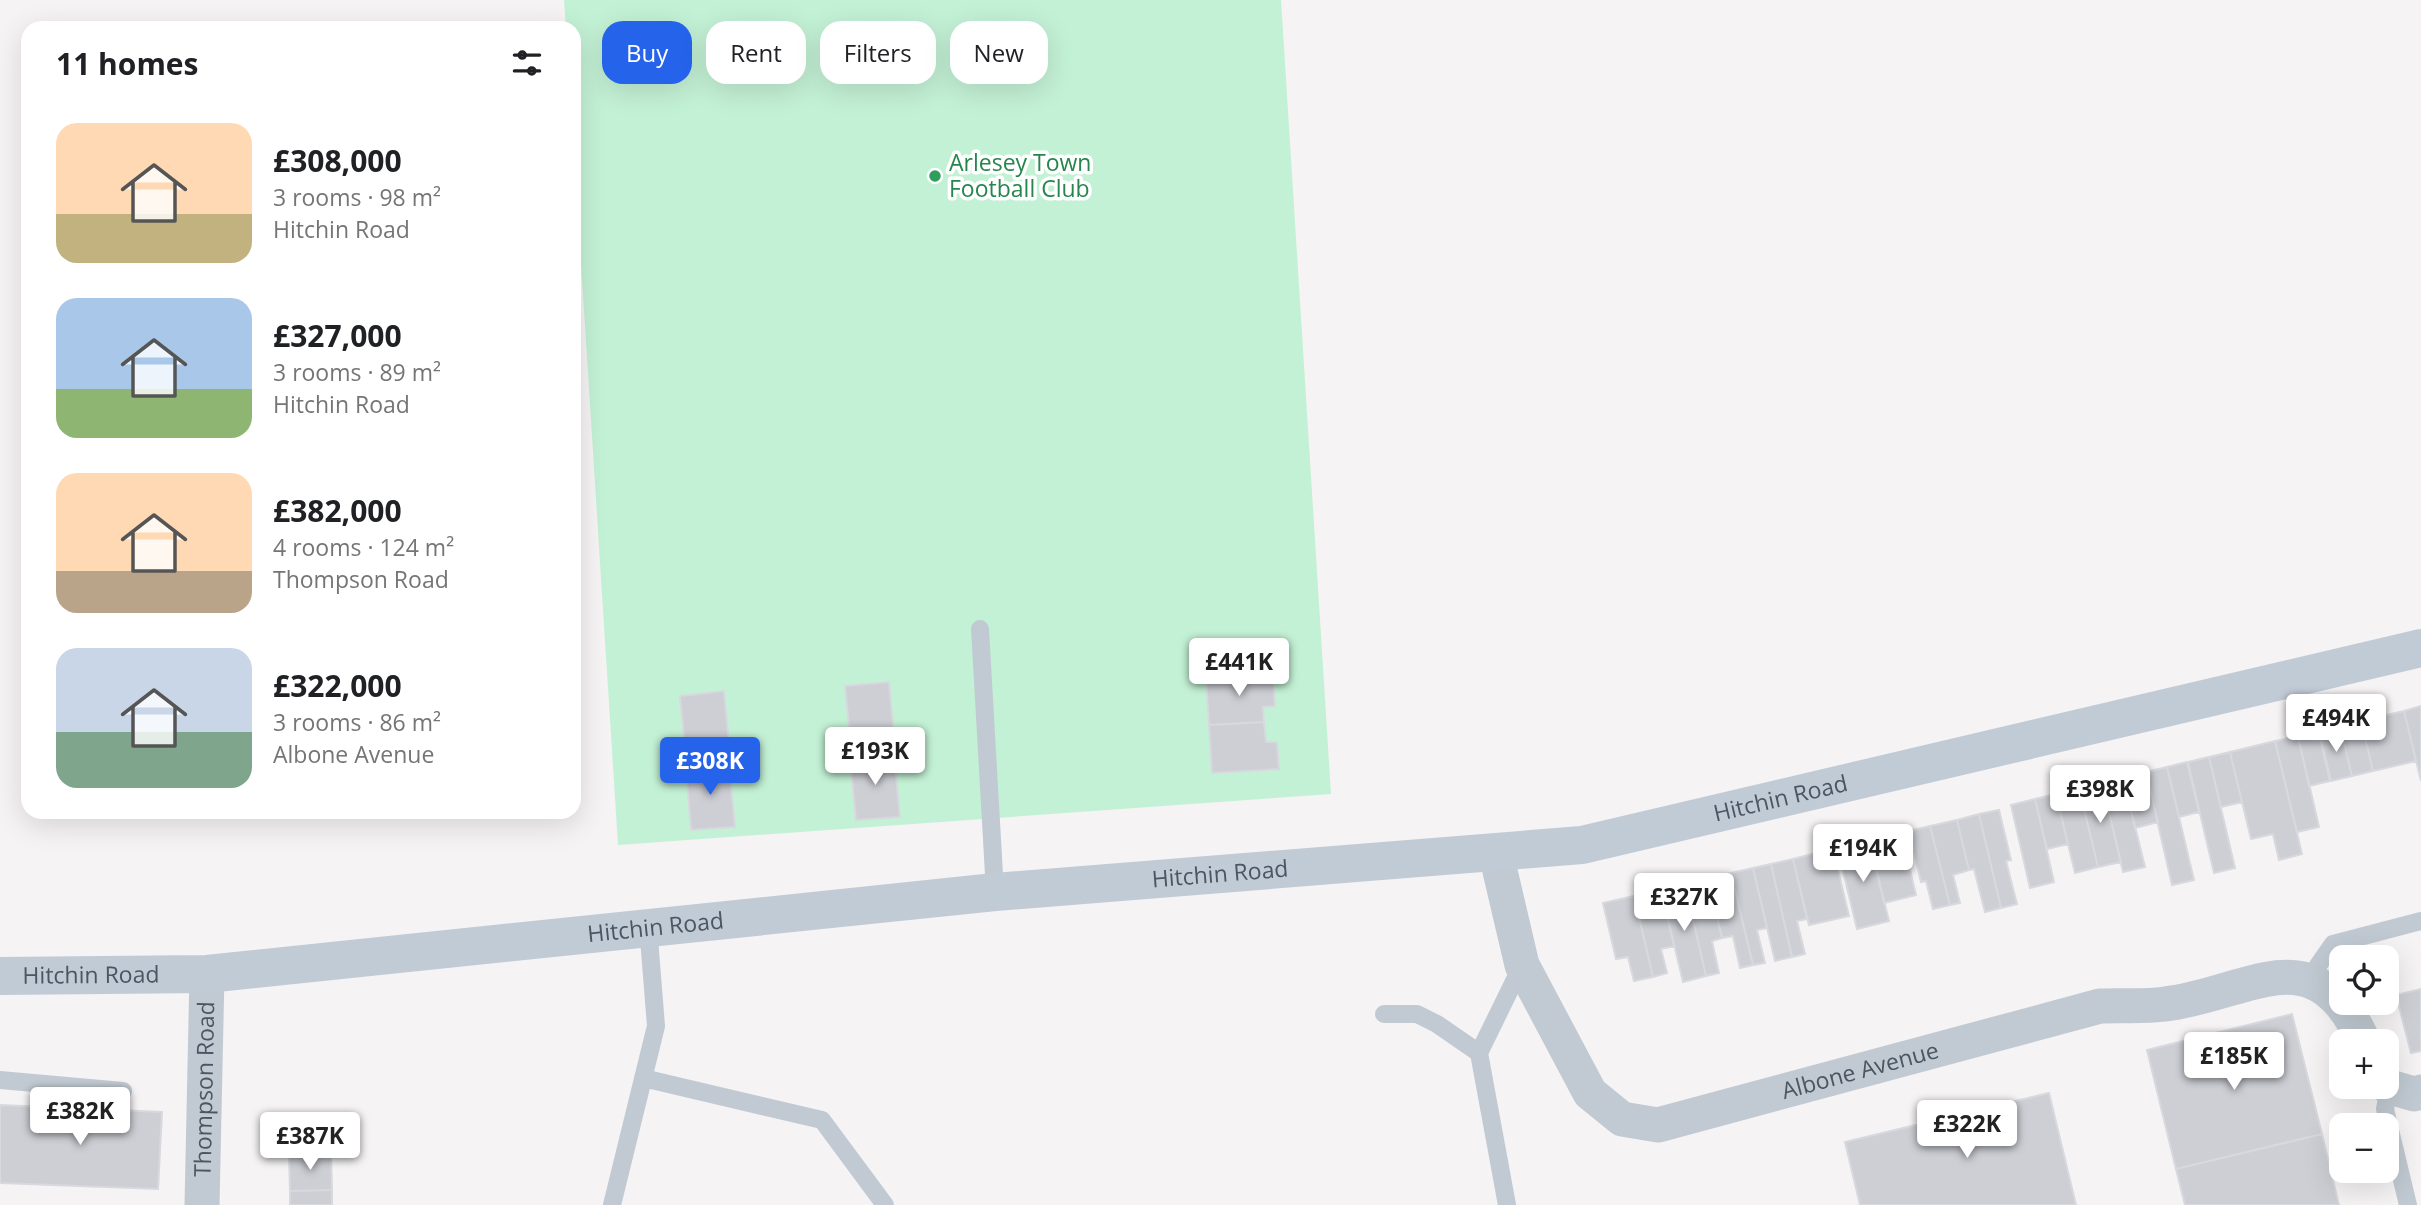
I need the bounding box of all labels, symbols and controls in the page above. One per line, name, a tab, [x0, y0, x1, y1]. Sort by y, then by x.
chip: Buy	[602, 21, 692, 84]
chip: Rent	[706, 21, 806, 84]
chip: Filters	[820, 21, 936, 84]
chip: New	[950, 21, 1048, 84]
text: 11 homes	[56, 43, 199, 84]
icon: filters	[508, 44, 546, 82]
text: £308,000	[273, 140, 402, 181]
place label: Arlesey Town Football Club	[949, 146, 1091, 204]
icon: home	[112, 151, 196, 235]
marker: Arlesey Town Football Club	[927, 168, 943, 184]
text: 3 rooms · 98 m²	[273, 181, 441, 213]
text: Hitchin Road	[273, 213, 410, 245]
text: £327,000	[273, 315, 402, 356]
icon: home	[112, 326, 196, 410]
text: 3 rooms · 89 m²	[273, 356, 441, 388]
text: Hitchin Road	[273, 388, 410, 420]
text: £382,000	[273, 490, 402, 531]
icon: home	[112, 501, 196, 585]
text: 4 rooms · 124 m²	[273, 531, 454, 563]
text: Thompson Road	[273, 563, 449, 595]
pin: £441K	[1190, 638, 1288, 698]
text: £441K	[1205, 645, 1273, 677]
text: £322,000	[273, 665, 402, 706]
icon: home	[112, 676, 196, 760]
pin: £494K	[2287, 694, 2385, 754]
text: £494K	[2302, 701, 2370, 733]
text: 3 rooms · 86 m²	[273, 706, 441, 738]
pin: £193K	[826, 728, 924, 787]
text: £193K	[841, 734, 909, 766]
text: Albone Avenue	[273, 738, 434, 770]
pin: £308K	[661, 738, 759, 797]
text: £308K	[676, 744, 744, 776]
street label: Hitchin Road	[1710, 766, 1851, 829]
pin: £398K	[2051, 766, 2149, 825]
text: £398K	[2066, 772, 2134, 804]
pin: £194K	[1814, 824, 1912, 884]
text: £194K	[1829, 831, 1897, 863]
street label: Hitchin Road	[1150, 852, 1289, 894]
pin: £327K	[1635, 874, 1733, 933]
text: £327K	[1650, 880, 1718, 912]
street label: Hitchin Road	[586, 903, 725, 949]
map controls	[2329, 945, 2399, 1183]
button: locate	[2329, 945, 2399, 1015]
street label: Hitchin Road	[22, 957, 160, 991]
street label: Thompson Road	[186, 1001, 221, 1177]
button: +	[2329, 1029, 2399, 1099]
pin: £185K	[2185, 1032, 2283, 1092]
street label: Albone Avenue	[1778, 1033, 1942, 1106]
text: £185K	[2200, 1039, 2268, 1071]
pin: £382K	[31, 1088, 129, 1147]
text: £382K	[46, 1094, 114, 1126]
pin: £322K	[1918, 1100, 2016, 1160]
text: £322K	[1933, 1107, 2001, 1139]
pin: £387K	[261, 1112, 359, 1172]
button: −	[2329, 1113, 2399, 1183]
text: £387K	[276, 1119, 344, 1151]

